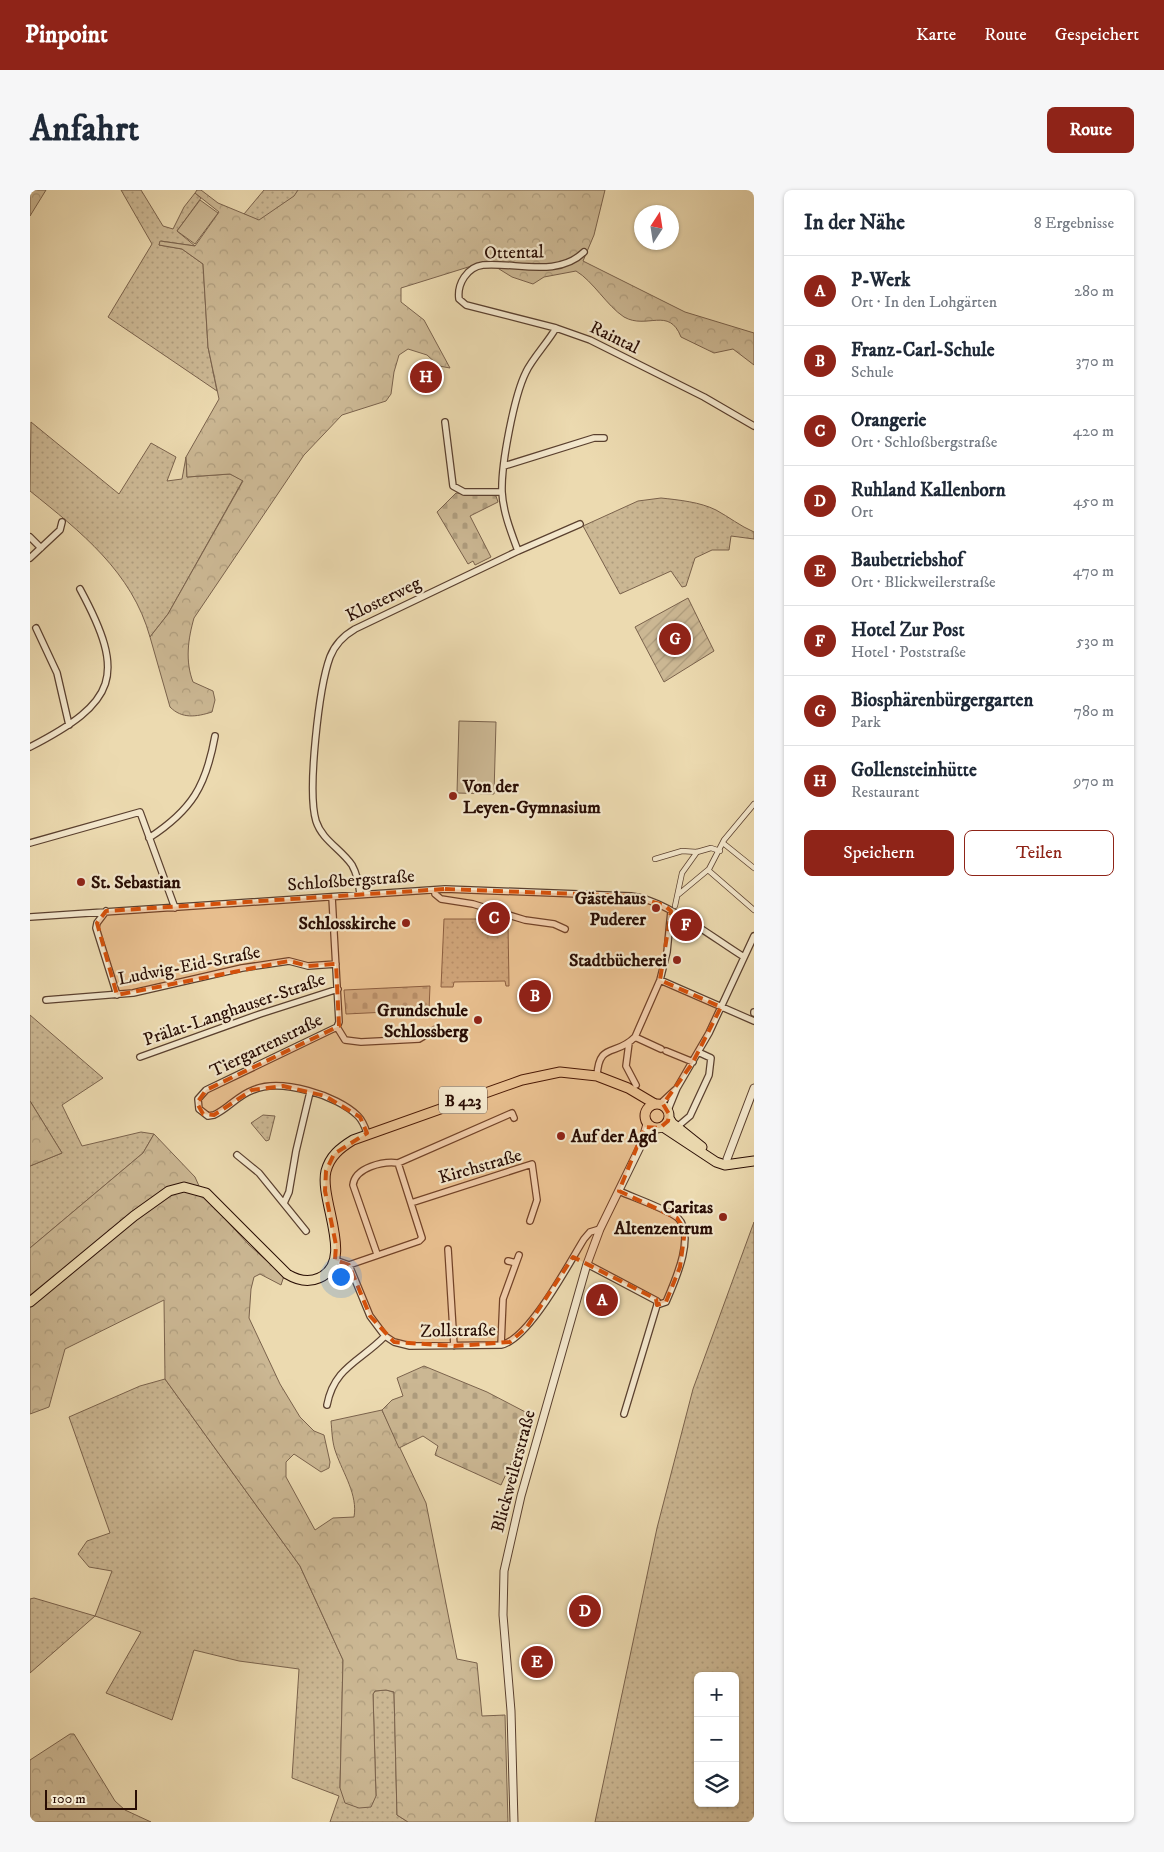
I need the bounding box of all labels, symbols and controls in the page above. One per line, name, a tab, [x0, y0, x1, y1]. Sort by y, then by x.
text: Pinpoint	[25, 20, 108, 50]
text: Karte	[916, 24, 956, 46]
text: Route	[984, 24, 1027, 46]
text: Gespeichert	[1055, 24, 1139, 46]
button: Route	[1047, 107, 1134, 153]
text: Anfahrt	[30, 108, 139, 152]
north arrow	[634, 205, 679, 250]
text: In der Nähe	[804, 210, 905, 236]
text: 8 Ergebnisse	[1034, 213, 1114, 233]
street label: Ottental	[484, 241, 545, 265]
text: P-Werk	[851, 269, 911, 292]
text: A	[815, 281, 825, 301]
text: 280 m	[1074, 281, 1114, 301]
text: Ort · In den Lohgärten	[851, 292, 997, 312]
street label: Raintal	[586, 317, 643, 360]
text: Franz-Carl-Schule	[851, 339, 995, 362]
text: B	[815, 351, 825, 371]
text: 370 m	[1076, 351, 1114, 371]
pin: H	[410, 358, 442, 396]
text: Schule	[851, 362, 894, 382]
text: Orangerie	[851, 409, 926, 432]
text: C	[815, 421, 825, 441]
text: 420 m	[1073, 421, 1114, 441]
text: Ort · Schloßbergstraße	[851, 432, 997, 452]
text: Ruhland Kallenborn	[851, 479, 1006, 502]
text: D	[814, 491, 826, 511]
text: 450 m	[1073, 491, 1114, 511]
text: Ort	[851, 502, 873, 522]
text: Baubetriebshof	[851, 549, 963, 572]
text: E	[814, 561, 826, 581]
text: 470 m	[1073, 561, 1114, 581]
street label: Klosterweg	[342, 572, 425, 627]
text: Ort · Blickweilerstraße	[851, 572, 996, 592]
text: Hotel Zur Post	[851, 619, 965, 642]
pin: G	[659, 620, 691, 658]
text: F	[815, 631, 825, 651]
text: 530 m	[1076, 631, 1114, 651]
text: Hotel · Poststraße	[851, 642, 966, 662]
text: Biosphärenbürgergarten	[851, 689, 1033, 712]
text: G	[814, 701, 826, 721]
text: 780 m	[1074, 701, 1114, 721]
text: Park	[851, 712, 881, 732]
text: Gollensteinhütte	[851, 759, 977, 782]
text: H	[813, 771, 827, 791]
text: 970 m	[1074, 771, 1114, 791]
place label: Von der Leyen-Gymnasium	[462, 776, 601, 819]
text: Restaurant	[851, 782, 919, 802]
marker: Von der Leyen-Gymnasium	[447, 790, 459, 802]
button: Speichern	[804, 830, 954, 876]
button: Teilen	[964, 830, 1114, 876]
street label: Schloßbergstraße	[287, 866, 415, 896]
place label: St. Sebastian	[91, 872, 181, 894]
marker: St. Sebastian	[75, 876, 87, 888]
place label: Gästehaus Puderer	[575, 888, 646, 931]
pin: C	[478, 899, 510, 937]
marker: Gästehaus Puderer	[650, 902, 662, 914]
pin: F	[670, 906, 702, 944]
place label: Schlosskirche	[298, 913, 397, 935]
marker: Schlosskirche	[400, 917, 412, 929]
street label: Ludwig-Eid-Straße	[116, 941, 262, 991]
place label: Stadtbücherei	[569, 950, 667, 972]
marker: Stadtbücherei	[671, 954, 683, 966]
street label: Prälat-Langhauser-Straße	[141, 968, 328, 1051]
pin: B	[519, 977, 551, 1015]
place label: Grundschule Schlossberg	[377, 1000, 469, 1043]
street label: Tiergartenstraße	[207, 1009, 326, 1083]
marker: Grundschule Schlossberg	[472, 1014, 484, 1026]
road number: B 423	[439, 1086, 487, 1114]
place label: Auf der Agd	[570, 1126, 658, 1148]
marker: Auf der Agd	[555, 1130, 567, 1142]
street label: Kirchstraße	[436, 1145, 524, 1189]
place label: Caritas Altenzentrum	[613, 1197, 713, 1240]
marker: Caritas Altenzentrum	[717, 1211, 729, 1223]
your location	[328, 1264, 354, 1290]
pin: A	[586, 1281, 618, 1319]
street label: Zollstraße	[420, 1319, 496, 1343]
street label: Blickweilerstraße	[487, 1408, 541, 1535]
pin: D	[569, 1592, 601, 1630]
pin: E	[521, 1643, 553, 1681]
map controls	[694, 1672, 739, 1807]
button: +	[694, 1672, 739, 1717]
button: −	[694, 1717, 739, 1762]
button: layers	[694, 1762, 739, 1807]
scale bar	[45, 1787, 138, 1810]
text: 100 m	[52, 1790, 86, 1808]

